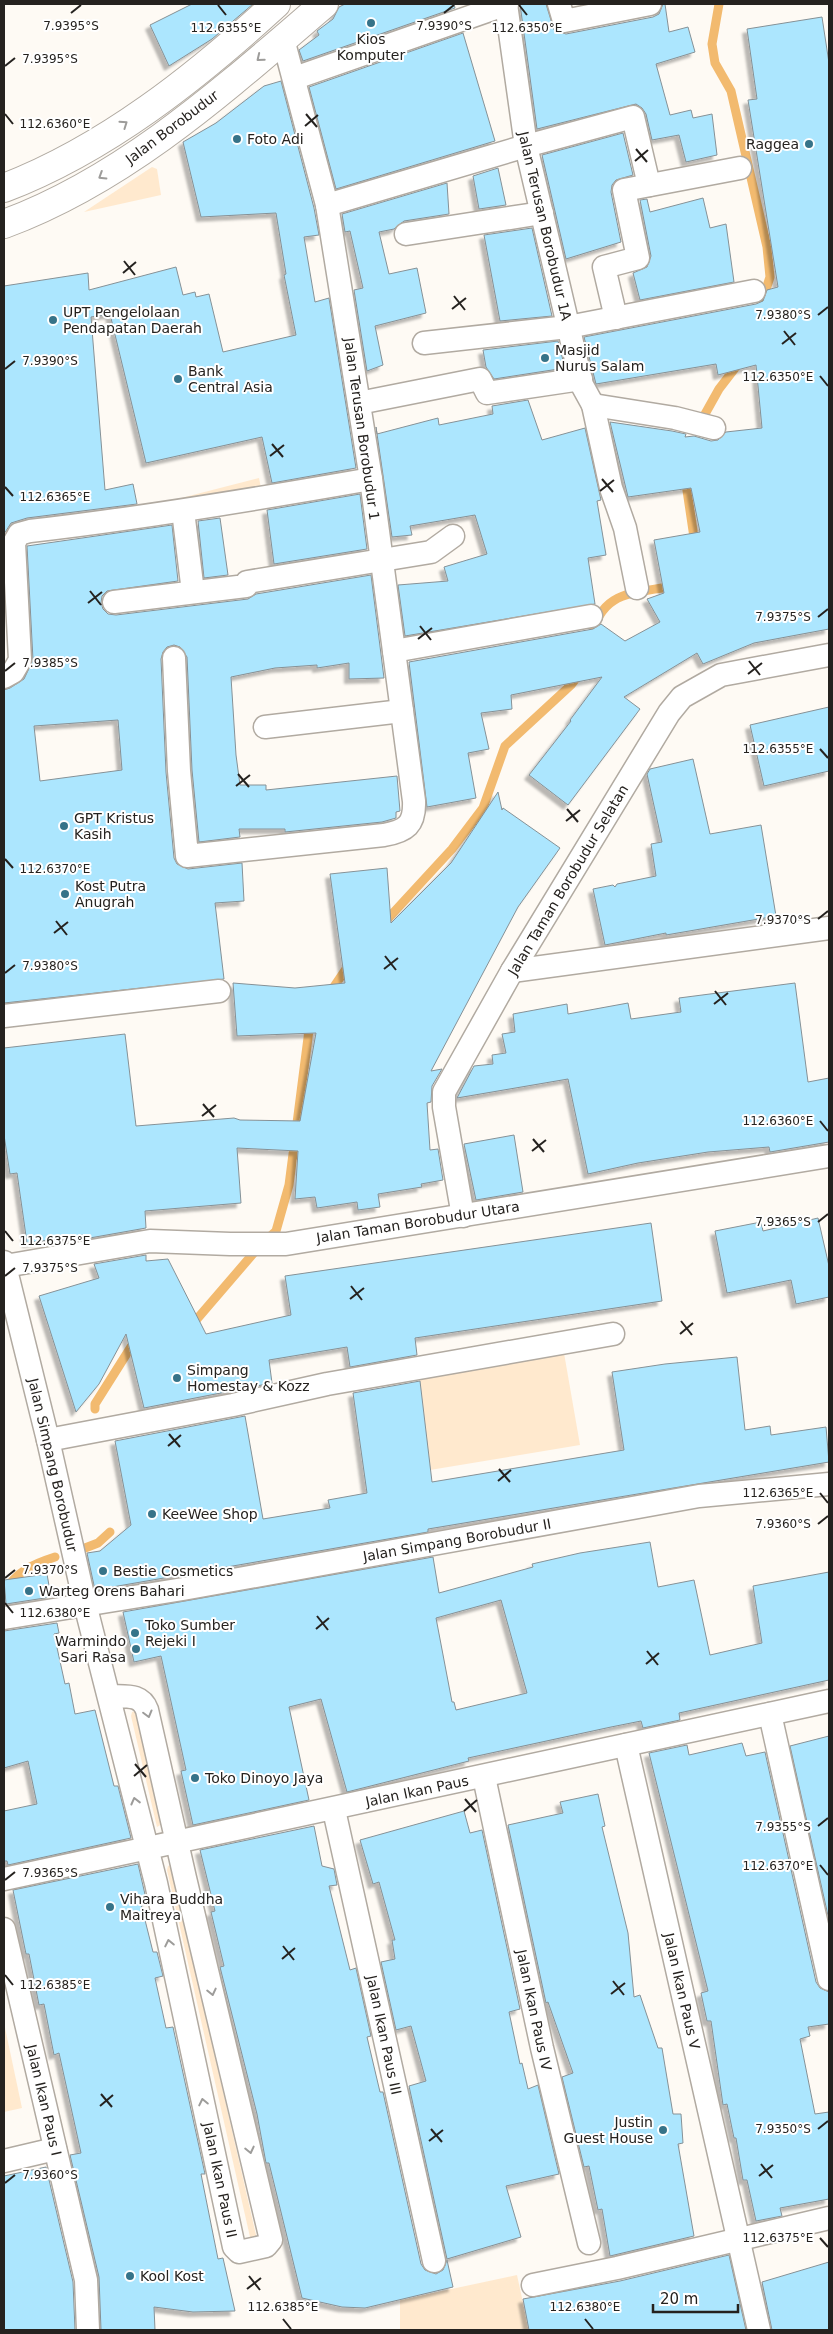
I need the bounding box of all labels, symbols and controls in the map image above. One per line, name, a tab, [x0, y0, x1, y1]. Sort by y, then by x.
marker: Kios Komputer	[365, 17, 377, 29]
text: 7.9395°S	[43, 19, 99, 33]
text: 7.9390°S	[416, 19, 472, 33]
text: 112.6355°E	[191, 21, 261, 35]
text: 112.6350°E	[492, 21, 562, 35]
place label: Kios Komputer	[337, 31, 405, 63]
text: 7.9395°S	[22, 52, 78, 66]
one-way arrow	[257, 53, 266, 61]
street label: Jalan Borobudur	[122, 87, 222, 168]
text: 112.6360°E	[20, 117, 90, 131]
one-way arrow	[118, 121, 128, 130]
street label: Jalan Terusan Borobudur 1A	[515, 129, 575, 322]
place label: Foto Adi	[247, 131, 304, 147]
marker: Foto Adi	[231, 133, 243, 145]
place label: Raggea	[746, 136, 799, 152]
marker: Raggea	[803, 138, 815, 150]
one-way arrow	[98, 170, 107, 180]
place label: UPT Pengelolaan Pendapatan Daerah	[63, 304, 202, 336]
text: 7.9380°S	[755, 308, 811, 322]
marker: UPT Pengelolaan Pendapatan Daerah	[47, 314, 59, 326]
street label: Jalan Terusan Borobudur 1	[341, 336, 383, 521]
place label: Masjid Nurus Salam	[555, 342, 644, 374]
marker: Masjid Nurus Salam	[539, 352, 551, 364]
text: 7.9390°S	[22, 354, 78, 368]
place label: Bank Central Asia	[188, 363, 273, 395]
text: 112.6350°E	[743, 370, 813, 384]
marker: Bank Central Asia	[172, 373, 184, 385]
text: 112.6365°E	[20, 490, 90, 504]
text: 7.9375°S	[755, 610, 811, 624]
text: 7.9385°S	[22, 656, 78, 670]
text: 112.6355°E	[743, 742, 813, 756]
street label: Jalan Taman Borobudur Selatan	[504, 782, 631, 979]
place label: GPT Kristus Kasih	[74, 810, 154, 842]
marker: GPT Kristus Kasih	[58, 820, 70, 832]
text: 112.6370°E	[20, 862, 90, 876]
place label: Kost Putra Anugrah	[75, 878, 146, 910]
marker: Kost Putra Anugrah	[59, 888, 71, 900]
text: 7.9370°S	[755, 913, 811, 927]
text: 7.9380°S	[22, 959, 78, 973]
text: 112.6360°E	[743, 1114, 813, 1128]
street label: Jalan Taman Borobudur Utara	[314, 1198, 521, 1246]
text: 7.9365°S	[755, 1215, 811, 1229]
text: 112.6375°E	[20, 1234, 90, 1248]
text: 7.9375°S	[22, 1261, 78, 1275]
place label: Simpang Homestay & Kozz	[187, 1362, 310, 1394]
marker: Simpang Homestay & Kozz	[171, 1372, 183, 1384]
street label: Jalan Simpang Borobudur	[25, 1375, 81, 1554]
text: 112.6365°E	[743, 1486, 813, 1500]
place label: KeeWee Shop	[162, 1506, 258, 1522]
marker: KeeWee Shop	[146, 1508, 158, 1520]
street label: Jalan Simpang Borobudur II	[361, 1516, 552, 1565]
text: 7.9360°S	[755, 1517, 811, 1531]
text: 7.9370°S	[22, 1563, 78, 1577]
place label: Bestie Cosmetics	[113, 1563, 233, 1579]
marker: Bestie Cosmetics	[97, 1565, 109, 1577]
place label: Warteg Orens Bahari	[39, 1583, 185, 1599]
marker: Warteg Orens Bahari	[23, 1585, 35, 1597]
text: 112.6380°E	[20, 1606, 90, 1620]
place label: Toko Sumber Rejeki I	[144, 1617, 235, 1649]
marker: Toko Sumber Rejeki I	[129, 1627, 141, 1639]
place label: Warmindo Sari Rasa	[55, 1633, 126, 1665]
marker: Warmindo Sari Rasa	[130, 1643, 142, 1655]
one-way arrow	[142, 1709, 153, 1718]
place label: Toko Dinoyo Jaya	[204, 1770, 323, 1786]
marker: Toko Dinoyo Jaya	[189, 1772, 201, 1784]
street label: Jalan Ikan Paus	[363, 1772, 470, 1810]
one-way arrow	[130, 1796, 141, 1805]
text: 7.9355°S	[755, 1820, 811, 1834]
text: 112.6370°E	[743, 1859, 813, 1873]
text: 7.9365°S	[22, 1866, 78, 1880]
place label: Vihara Buddha Maitreya	[120, 1891, 223, 1923]
marker: Vihara Buddha Maitreya	[104, 1901, 116, 1913]
street label: Jalan Ikan Paus V	[661, 1930, 703, 2051]
one-way arrow	[164, 1938, 175, 1947]
street label: Jalan Ikan Paus IV	[513, 1947, 555, 2072]
street label: Jalan Ikan Paus III	[363, 1973, 404, 2096]
text: 112.6385°E	[20, 1978, 90, 1992]
one-way arrow	[206, 1988, 217, 1997]
street label: Jalan Ikan Paus I	[23, 2042, 65, 2157]
one-way arrow	[198, 2097, 209, 2106]
place label: Justin Guest House	[564, 2114, 653, 2146]
street label: Jalan Ikan Paus II	[200, 2120, 240, 2239]
text: 7.9350°S	[755, 2122, 811, 2136]
marker: Justin Guest House	[657, 2124, 669, 2136]
one-way arrow	[244, 2146, 255, 2155]
text: 7.9360°S	[22, 2168, 78, 2182]
text: 112.6375°E	[743, 2231, 813, 2245]
place label: Kool Kost	[140, 2268, 204, 2284]
marker: Kool Kost	[124, 2270, 136, 2282]
scale bar	[653, 2282, 738, 2314]
text: 20 m	[660, 2290, 698, 2308]
text: 112.6385°E	[248, 2300, 318, 2314]
text: 112.6380°E	[550, 2300, 620, 2314]

